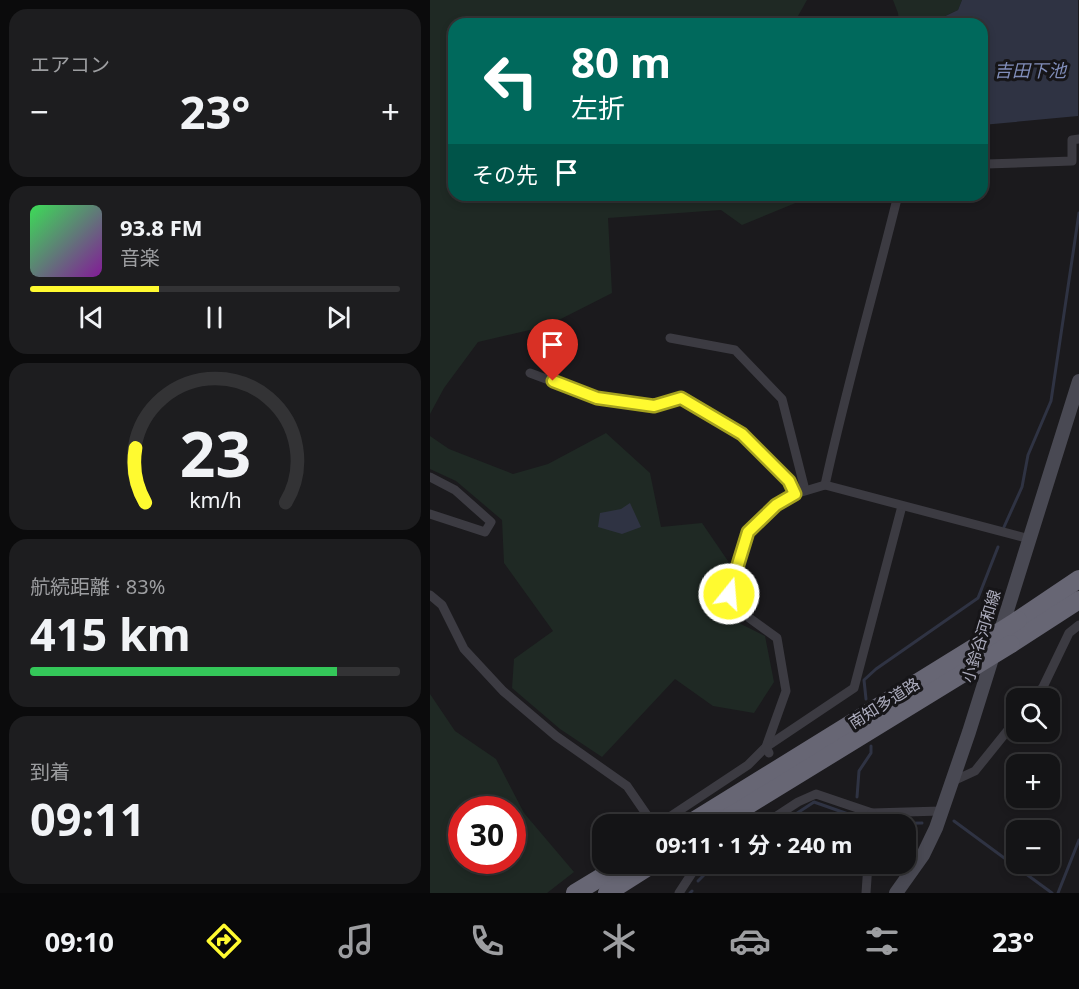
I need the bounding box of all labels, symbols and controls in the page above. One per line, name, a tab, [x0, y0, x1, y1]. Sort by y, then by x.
text: 80 m	[571, 33, 671, 90]
icon: left	[472, 42, 550, 120]
text: エアコン	[30, 51, 110, 78]
water label: 吉田下池	[994, 58, 1068, 82]
text: 23°	[180, 81, 250, 142]
text: −	[30, 89, 49, 134]
text: +	[381, 89, 400, 134]
text: 左折	[571, 89, 625, 126]
icon: arrive	[550, 156, 583, 189]
text: その先	[472, 159, 538, 189]
text: 93.8 FM	[120, 212, 202, 242]
text: 音楽	[120, 244, 160, 271]
icon: previous	[75, 301, 108, 334]
icon: pause	[198, 301, 231, 334]
icon: next	[322, 301, 355, 334]
pin	[527, 319, 578, 381]
icon: arrive	[536, 328, 569, 361]
text: 23	[179, 411, 251, 496]
text: km/h	[189, 486, 241, 515]
position arrow	[697, 562, 761, 626]
text: 航続距離 · 83%	[30, 573, 165, 600]
street label: 小鈴谷河和線	[956, 587, 1006, 685]
text: 415 km	[30, 603, 191, 664]
street label: 南知多道路	[844, 672, 924, 734]
map controls	[1006, 688, 1060, 874]
button: search	[1006, 688, 1060, 742]
button: +	[1006, 754, 1060, 808]
text: 到着	[30, 758, 70, 785]
text: 09:11	[30, 788, 146, 849]
speed limit sign: 30	[448, 796, 526, 874]
button: −	[1006, 820, 1060, 874]
text: 09:11 · 1 分 · 240 m	[656, 829, 853, 859]
icon: directions	[203, 920, 245, 962]
icon: music	[335, 920, 377, 962]
icon: phone	[466, 920, 508, 962]
icon: climate	[598, 920, 640, 962]
icon: car	[729, 920, 771, 962]
icon: filters	[861, 920, 903, 962]
text: 09:10	[45, 923, 114, 960]
text: 23°	[992, 923, 1034, 960]

